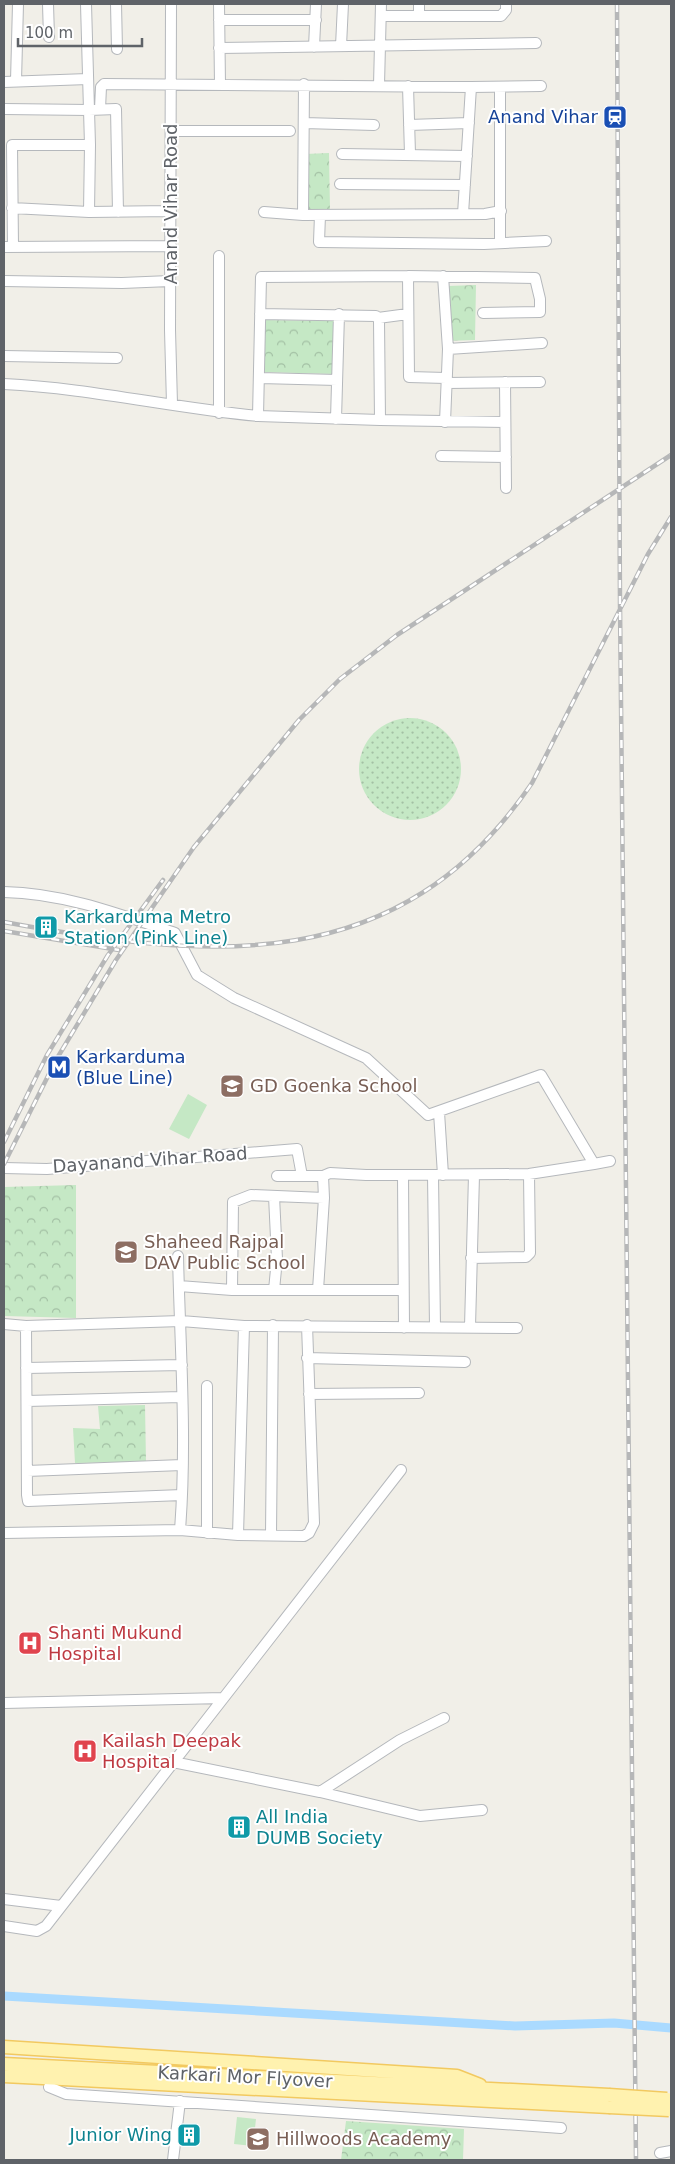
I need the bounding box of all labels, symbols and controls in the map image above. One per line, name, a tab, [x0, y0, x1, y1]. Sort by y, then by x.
scale bar	[18, 15, 141, 47]
text: 100 m	[25, 24, 73, 42]
station icon: Anand Vihar	[602, 104, 628, 130]
place label: Anand Vihar	[488, 106, 599, 127]
street label: Anand Vihar Road	[160, 124, 181, 284]
place label: Karkarduma Metro Station (Pink Line)	[64, 906, 231, 948]
building icon: Karkarduma Metro Station (Pink Line)	[33, 914, 59, 940]
place label: Karkarduma (Blue Line)	[76, 1046, 186, 1088]
metro station icon: Karkarduma (Blue Line)	[46, 1054, 72, 1080]
school or university icon: GD Goenka School	[219, 1073, 245, 1099]
place label: GD Goenka School	[250, 1075, 418, 1096]
street label: Dayanand Vihar Road	[52, 1142, 248, 1177]
place label: Shaheed Rajpal DAV Public School	[144, 1231, 306, 1273]
school or university icon: Shaheed Rajpal DAV Public School	[113, 1239, 139, 1265]
place label: Shanti Mukund Hospital	[48, 1622, 182, 1664]
hospital icon: Shanti Mukund Hospital	[17, 1630, 43, 1656]
place label: Kailash Deepak Hospital	[102, 1730, 242, 1772]
hospital icon: Kailash Deepak Hospital	[72, 1738, 98, 1764]
place label: All India DUMB Society	[256, 1806, 383, 1848]
building icon: All India DUMB Society	[226, 1814, 252, 1840]
street label: Karkari Mor Flyover	[157, 2061, 334, 2092]
building icon: Junior Wing	[176, 2122, 202, 2148]
place label: Junior Wing	[69, 2124, 172, 2145]
school or university icon: Hillwoods Academy	[245, 2126, 271, 2152]
place label: Hillwoods Academy	[276, 2128, 452, 2149]

